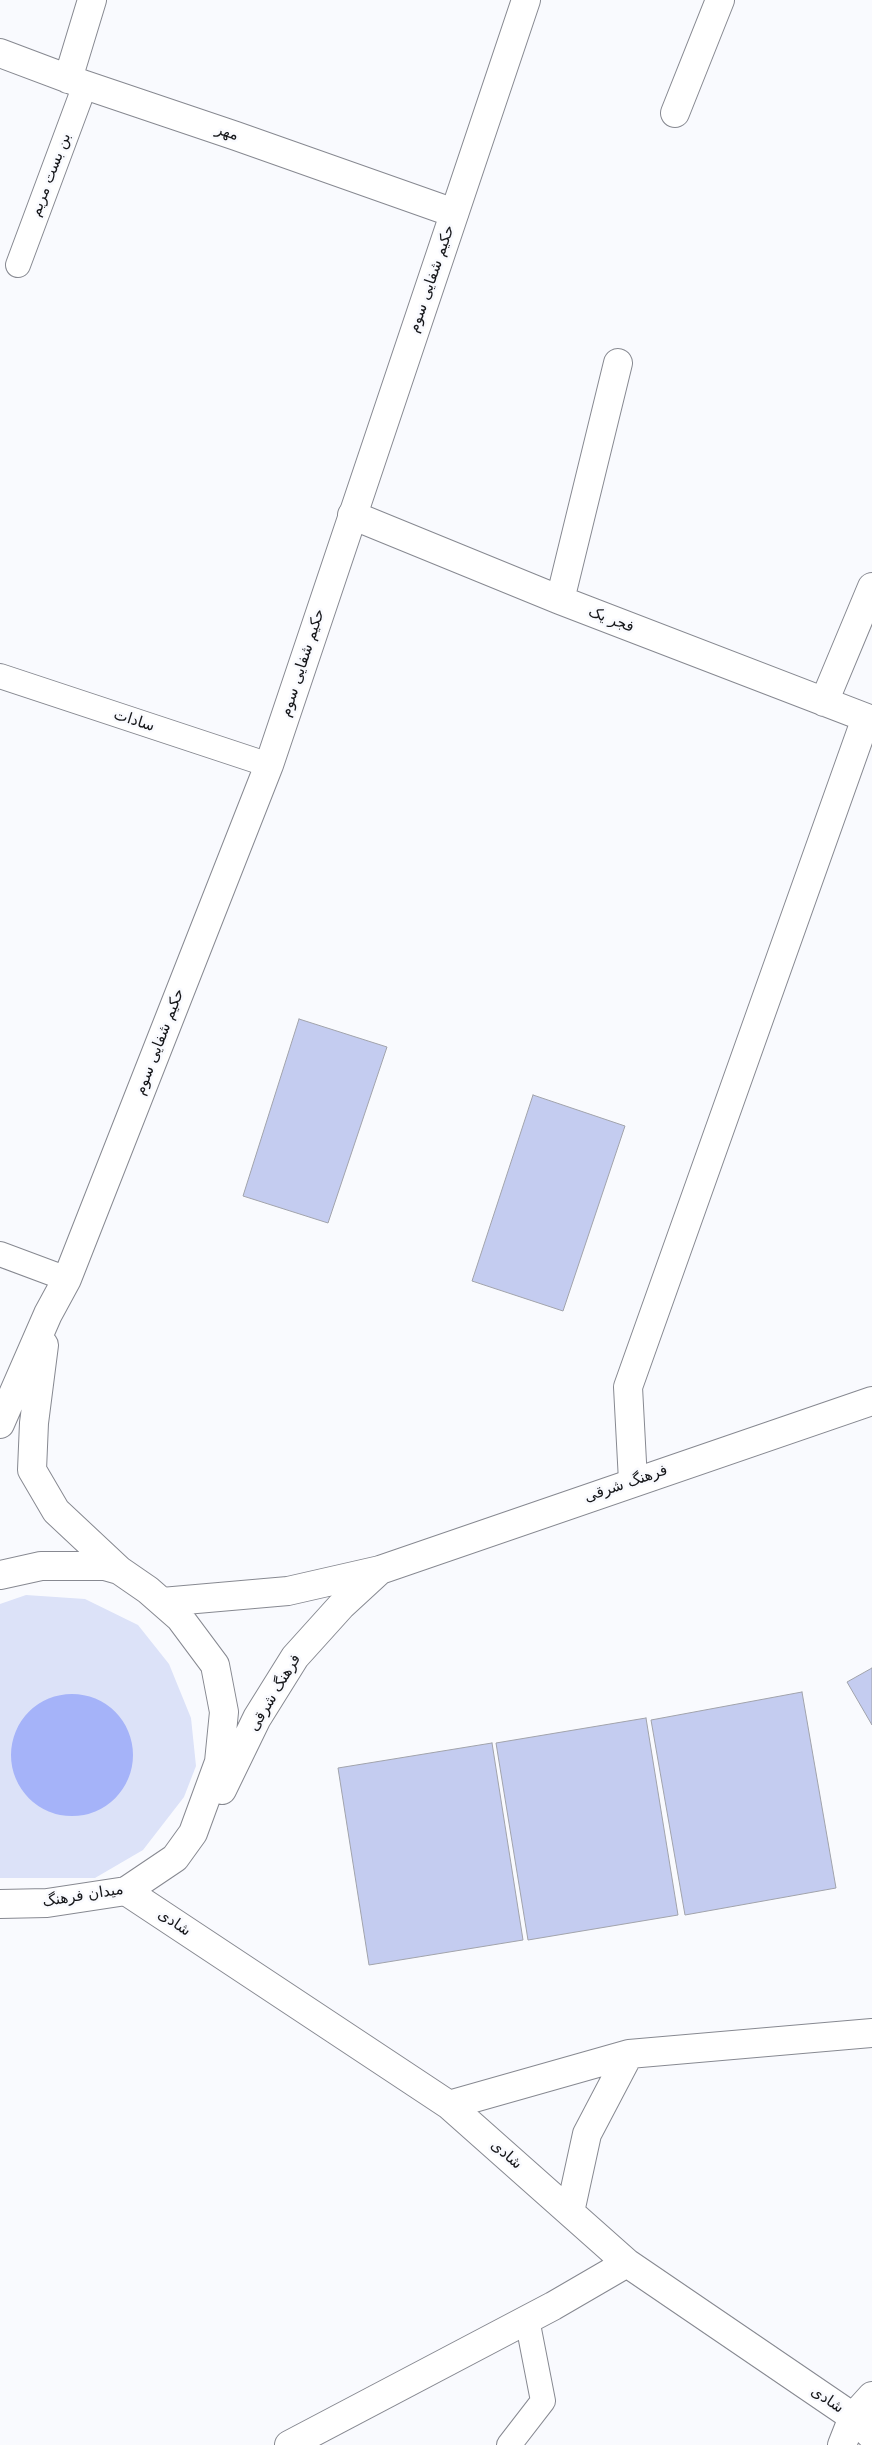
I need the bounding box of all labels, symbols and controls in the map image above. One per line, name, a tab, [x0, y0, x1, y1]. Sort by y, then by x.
street label: مهر	[213, 121, 241, 145]
street label: بن بست مریم	[27, 131, 75, 219]
street label: حکیم شفایی سوم	[405, 223, 459, 335]
street label: فجر یک	[586, 603, 636, 637]
street label: حکیم شفایی سوم	[277, 607, 329, 719]
street label: سادات	[111, 706, 157, 736]
street label: حکیم شفایی سوم	[131, 986, 189, 1098]
street label: فرهنگ شرقی	[582, 1461, 670, 1507]
street label: فرهنگ شرقی	[245, 1651, 305, 1735]
street label: میدان فرهنگ	[41, 1881, 125, 1911]
street label: شادی	[154, 1906, 194, 1940]
street label: شادی	[487, 2137, 525, 2173]
street label: شادی	[807, 2383, 847, 2417]

